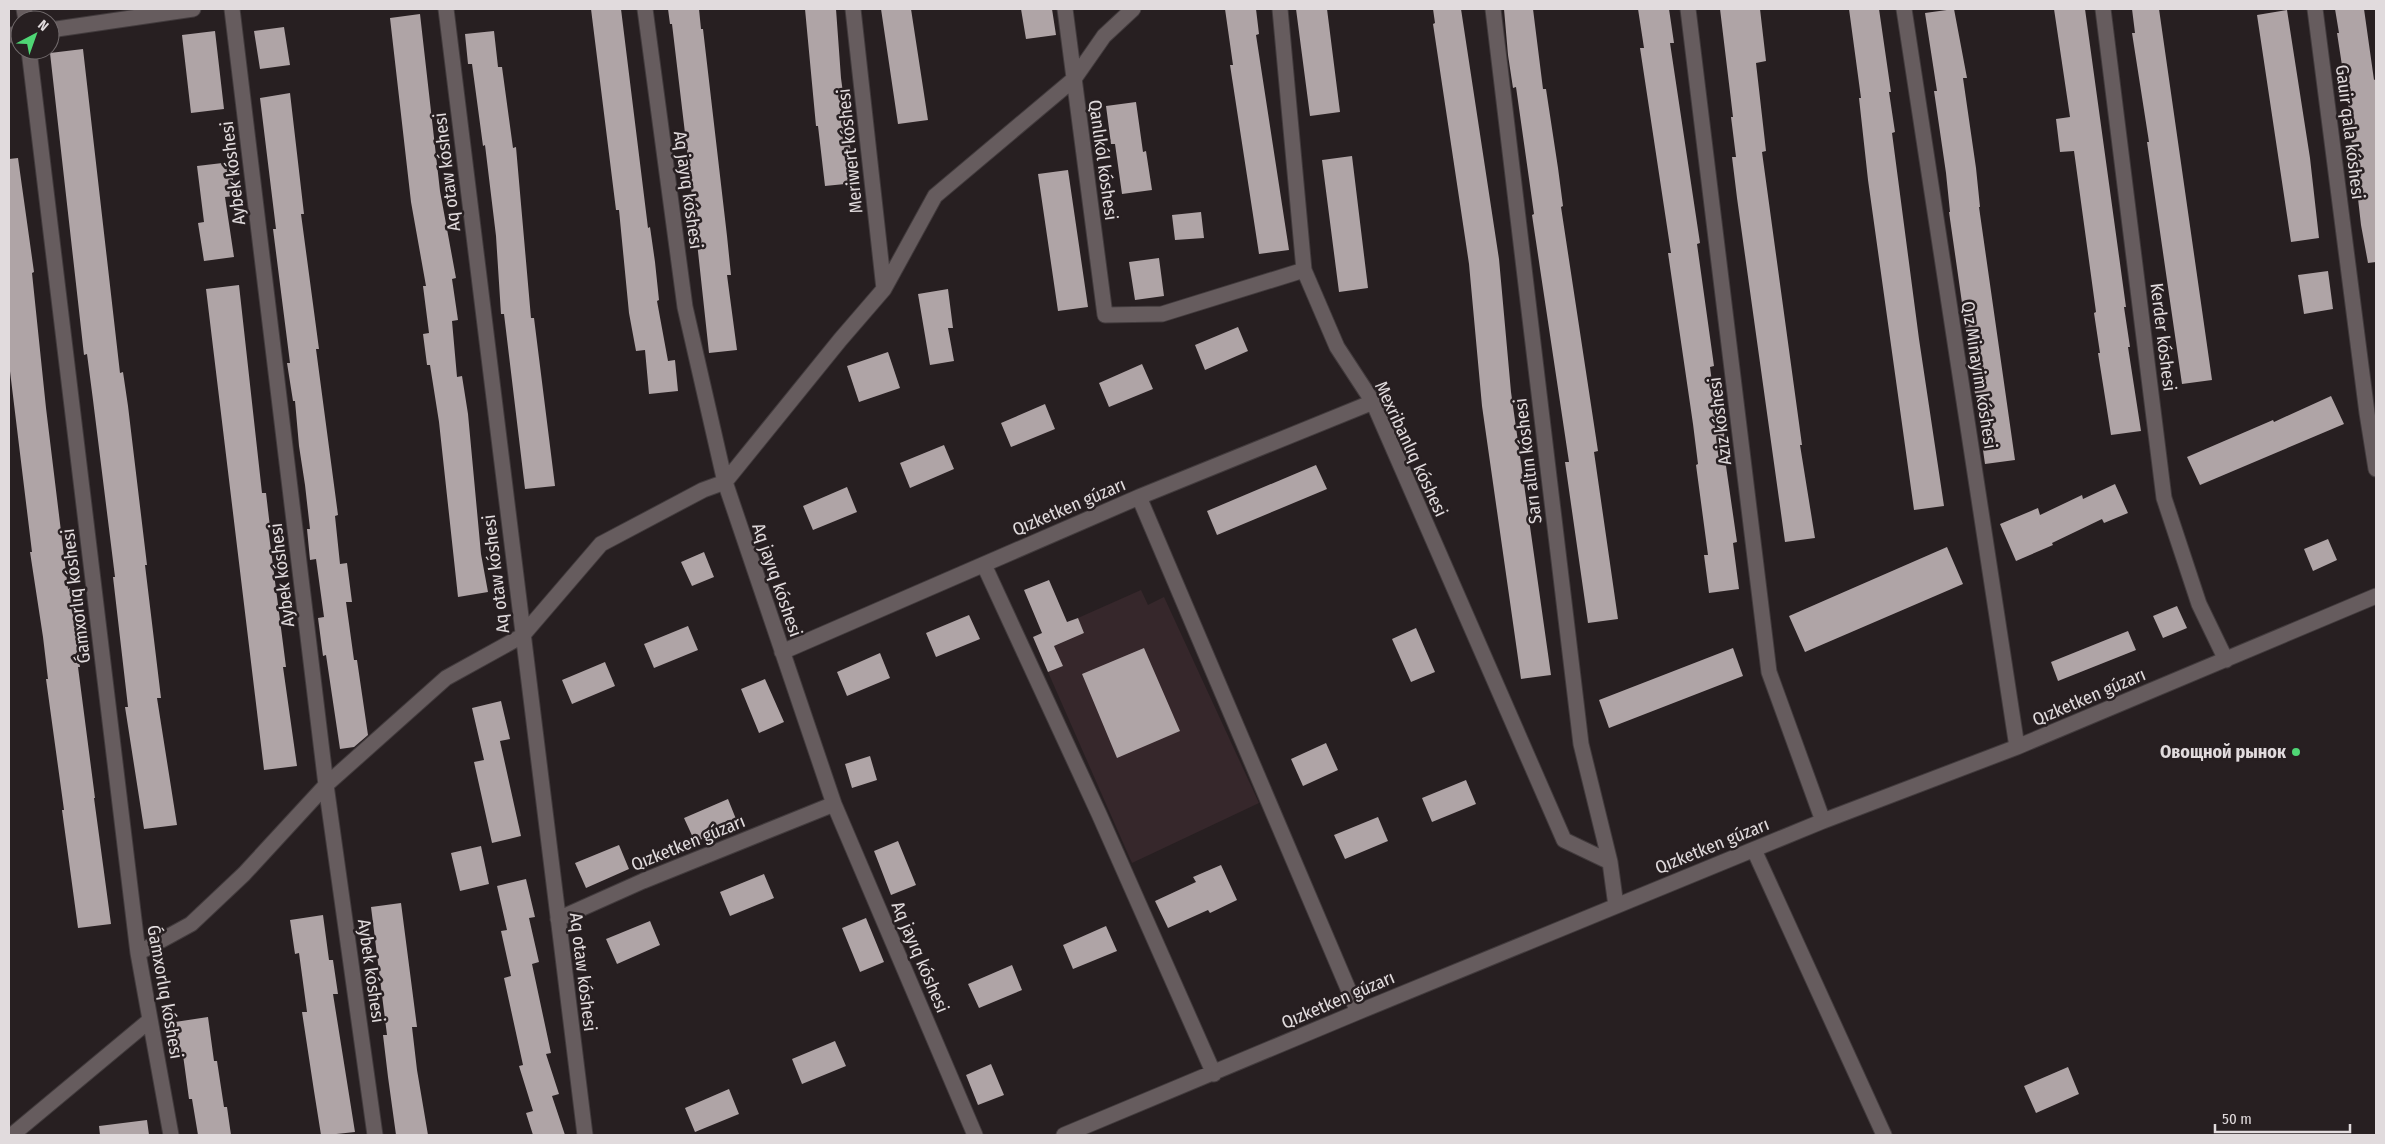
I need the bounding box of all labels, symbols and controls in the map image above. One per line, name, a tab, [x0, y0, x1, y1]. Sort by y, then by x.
north arrow	[10, 10, 60, 60]
text: N	[34, 16, 52, 35]
street label: Gauir qala kóshesi	[2331, 63, 2369, 201]
street label: Meriwert kóshesi	[832, 87, 868, 215]
street label: Qanlıkól kóshesi	[1084, 98, 1122, 222]
street label: Aq otaw kóshesi	[429, 111, 465, 233]
street label: Aybek kóshesi	[216, 120, 250, 226]
street label: Aq jayıq kóshesi	[669, 130, 707, 250]
street label: Kerder kóshesi	[2145, 282, 2181, 392]
street label: Qız Minayim kóshesi	[1956, 300, 2002, 450]
street label: Aziz kóshesi	[1704, 376, 1736, 466]
street label: Mexribanlıq kóshesi	[1370, 378, 1452, 520]
street label: Sarı altın kóshesi	[1509, 397, 1547, 525]
street label: Qızketken gúzarı	[1009, 473, 1129, 541]
street label: Aq otaw kóshesi	[478, 513, 514, 635]
street label: Aq jayıq kóshesi	[747, 520, 807, 640]
street label: Aybek kóshesi	[265, 522, 299, 628]
street label: Ǵamxorlıq kóshesi	[57, 527, 95, 665]
street label: Qızketken gúzarı	[2029, 663, 2149, 731]
place label: Овощной рынок	[2160, 741, 2287, 763]
marker: Овощной рынок	[2290, 746, 2302, 758]
street label: Qızketken gúzarı	[628, 810, 748, 876]
street label: Qızketken gúzarı	[1652, 813, 1772, 879]
street label: Aq jayıq kóshesi	[887, 898, 953, 1016]
street label: Aq otaw kóshesi	[565, 911, 601, 1033]
street label: Aybek kóshesi	[353, 918, 389, 1024]
street label: Ǵamxorlıq kóshesi	[142, 923, 188, 1061]
street label: Qızketken gúzarı	[1278, 966, 1398, 1034]
scale bar	[2215, 1102, 2350, 1134]
text: 50 m	[2222, 1110, 2252, 1128]

